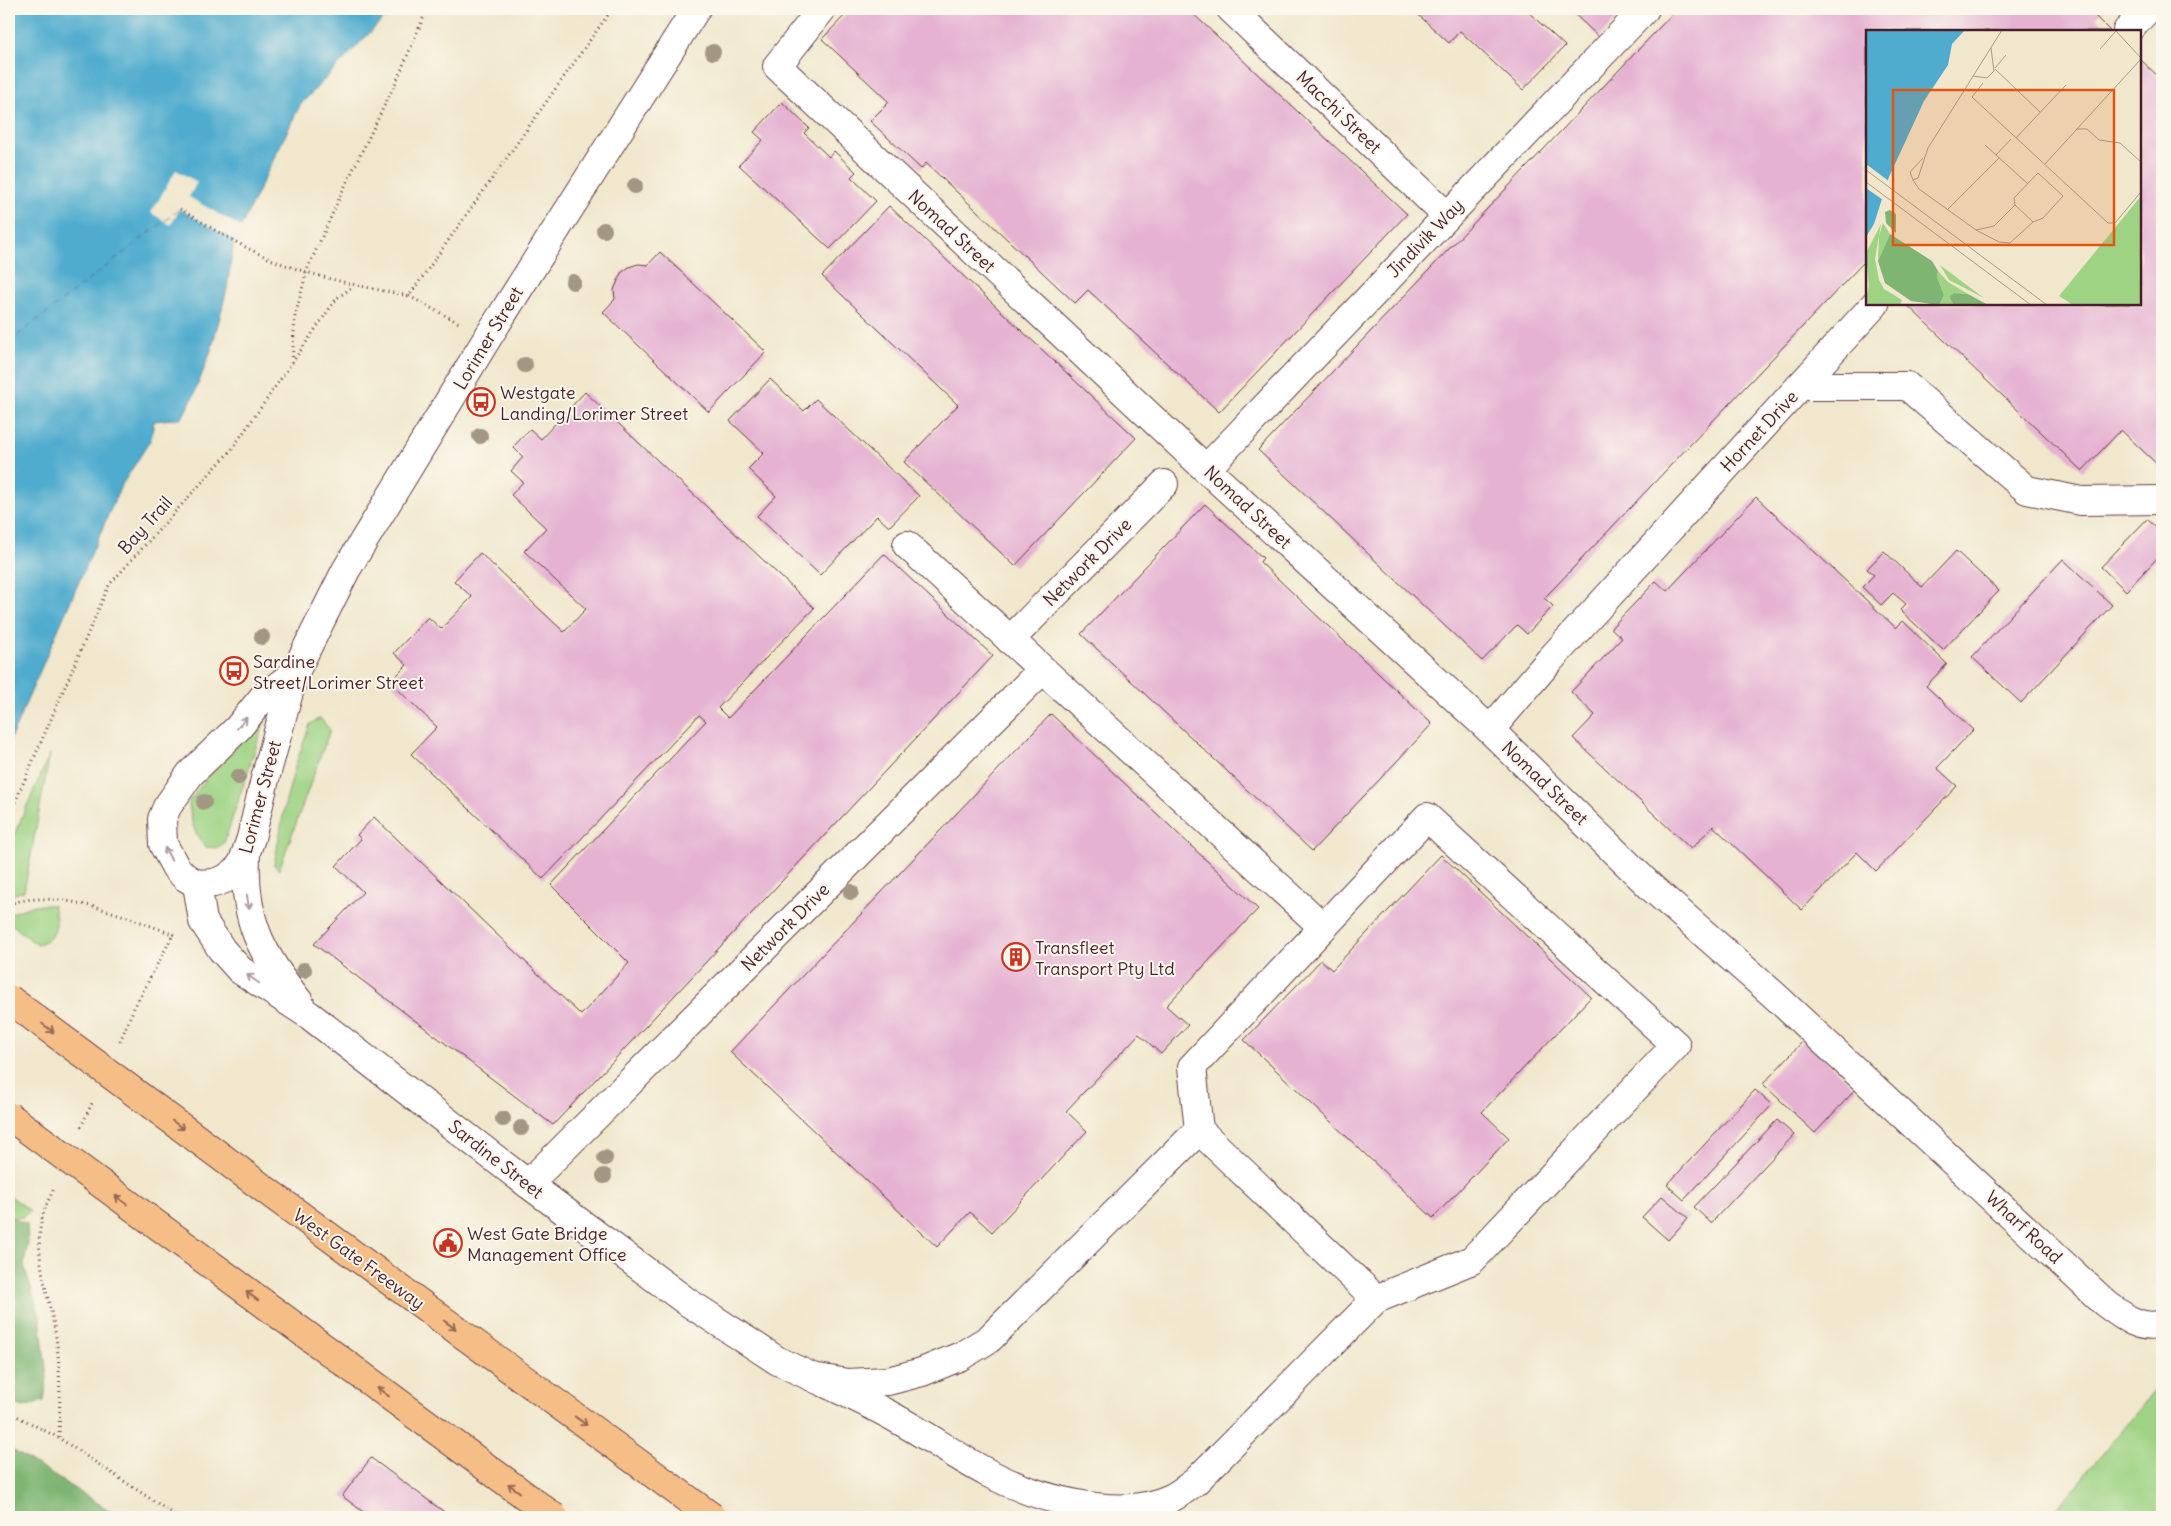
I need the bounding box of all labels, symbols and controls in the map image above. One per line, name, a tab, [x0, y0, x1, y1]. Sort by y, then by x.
inset map	[1866, 30, 2141, 305]
street label: Macchi Street	[1292, 66, 1386, 158]
street label: Nomad Street	[903, 185, 1001, 277]
street label: Jindivik Way	[1382, 194, 1468, 282]
street label: Lorimer Street	[448, 282, 528, 394]
place label: Westgate Landing/Lorimer Street	[500, 381, 688, 425]
street label: Hornet Drive	[1715, 385, 1803, 477]
bus stop icon: Westgate Landing/Lorimer Street	[466, 387, 496, 417]
street label: Nomad Street	[1199, 461, 1297, 553]
street label: Bay Trail	[113, 491, 177, 559]
street label: Network Drive	[1038, 513, 1136, 611]
place label: Sardine Street/Lorimer Street	[253, 650, 424, 694]
bus stop icon: Sardine Street/Lorimer Street	[219, 656, 249, 686]
one-way arrow	[236, 717, 247, 730]
street label: Nomad Street	[1497, 736, 1593, 830]
street label: Lorimer Street	[234, 738, 286, 856]
one-way arrow	[163, 847, 172, 862]
street label: Network Drive	[736, 878, 834, 976]
one-way arrow	[243, 894, 253, 910]
place label: Transfleet Transport Pty Ltd	[1035, 936, 1175, 980]
building icon: Transfleet Transport Pty Ltd	[1001, 942, 1031, 972]
one-way arrow	[246, 974, 260, 984]
one-way arrow	[41, 1023, 55, 1033]
street label: Sardine Street	[444, 1115, 548, 1203]
one-way arrow	[171, 1120, 185, 1130]
street label: Wharf Road	[1981, 1186, 2068, 1269]
one-way arrow	[115, 1194, 128, 1205]
street label: West Gate Freeway	[289, 1203, 429, 1315]
place label: West Gate Bridge Management Office	[467, 1222, 627, 1266]
public building icon: West Gate Bridge Management Office	[433, 1228, 463, 1258]
one-way arrow	[246, 1291, 259, 1302]
one-way arrow	[443, 1320, 456, 1331]
one-way arrow	[377, 1387, 390, 1398]
one-way arrow	[574, 1416, 587, 1427]
one-way arrow	[508, 1483, 521, 1494]

